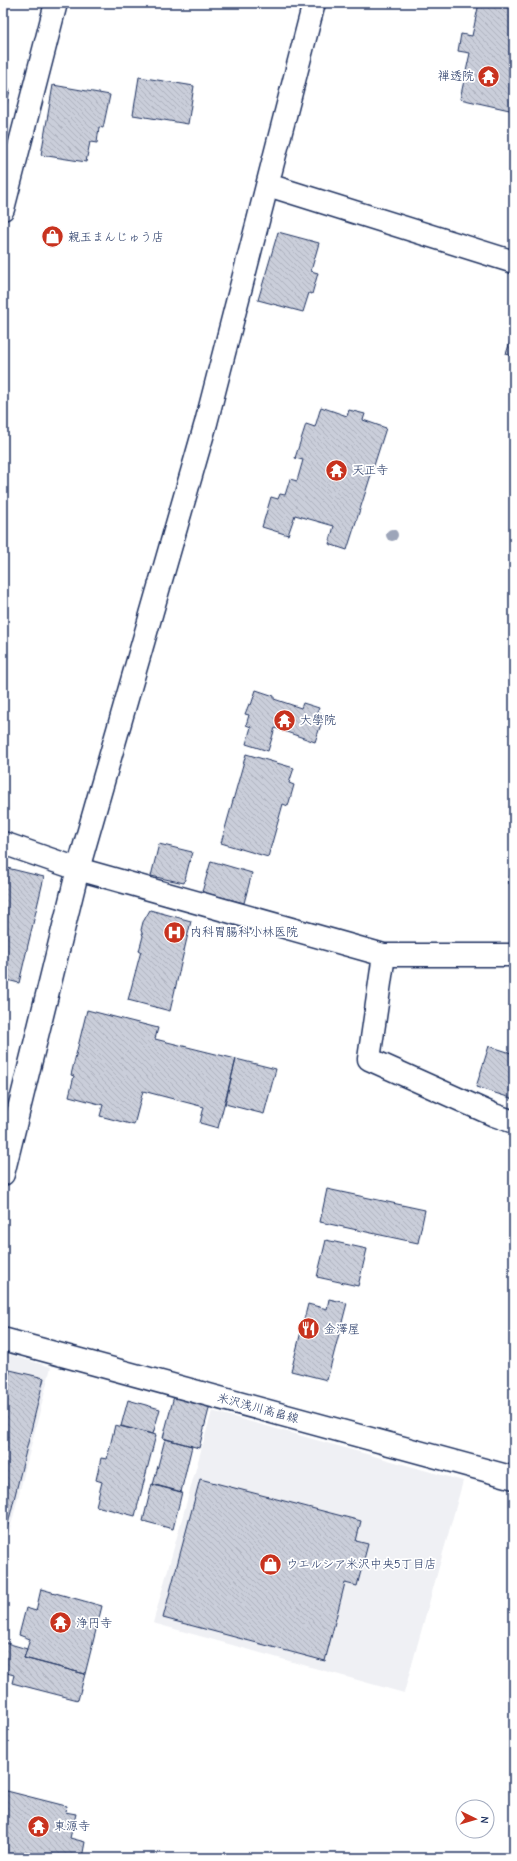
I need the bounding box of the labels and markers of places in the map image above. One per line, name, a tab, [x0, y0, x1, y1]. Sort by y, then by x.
temple icon: 禅透院	[476, 63, 502, 89]
place label: 禅透院	[438, 69, 474, 83]
shop icon: 親玉まんじゅう店	[39, 224, 65, 250]
place label: 親玉まんじゅう店	[68, 230, 164, 244]
temple icon: 天正寺	[324, 457, 350, 483]
place label: 天正寺	[352, 463, 388, 477]
temple icon: 大學院	[272, 707, 298, 733]
place label: 大學院	[300, 713, 336, 727]
hospital icon: 内科胃腸科小林医院	[161, 919, 187, 945]
place label: 内科胃腸科小林医院	[190, 925, 298, 939]
restaurant icon: 金澤屋	[296, 1316, 322, 1342]
place label: 金澤屋	[324, 1322, 360, 1336]
shop icon: ウエルシア米沢中央5丁目店	[257, 1551, 283, 1577]
place label: ウエルシア米沢中央5丁目店	[286, 1557, 437, 1571]
temple icon: 浄円寺	[47, 1610, 73, 1636]
place label: 浄円寺	[76, 1616, 112, 1630]
temple icon: 東源寺	[25, 1813, 51, 1839]
place label: 東源寺	[54, 1819, 90, 1833]

